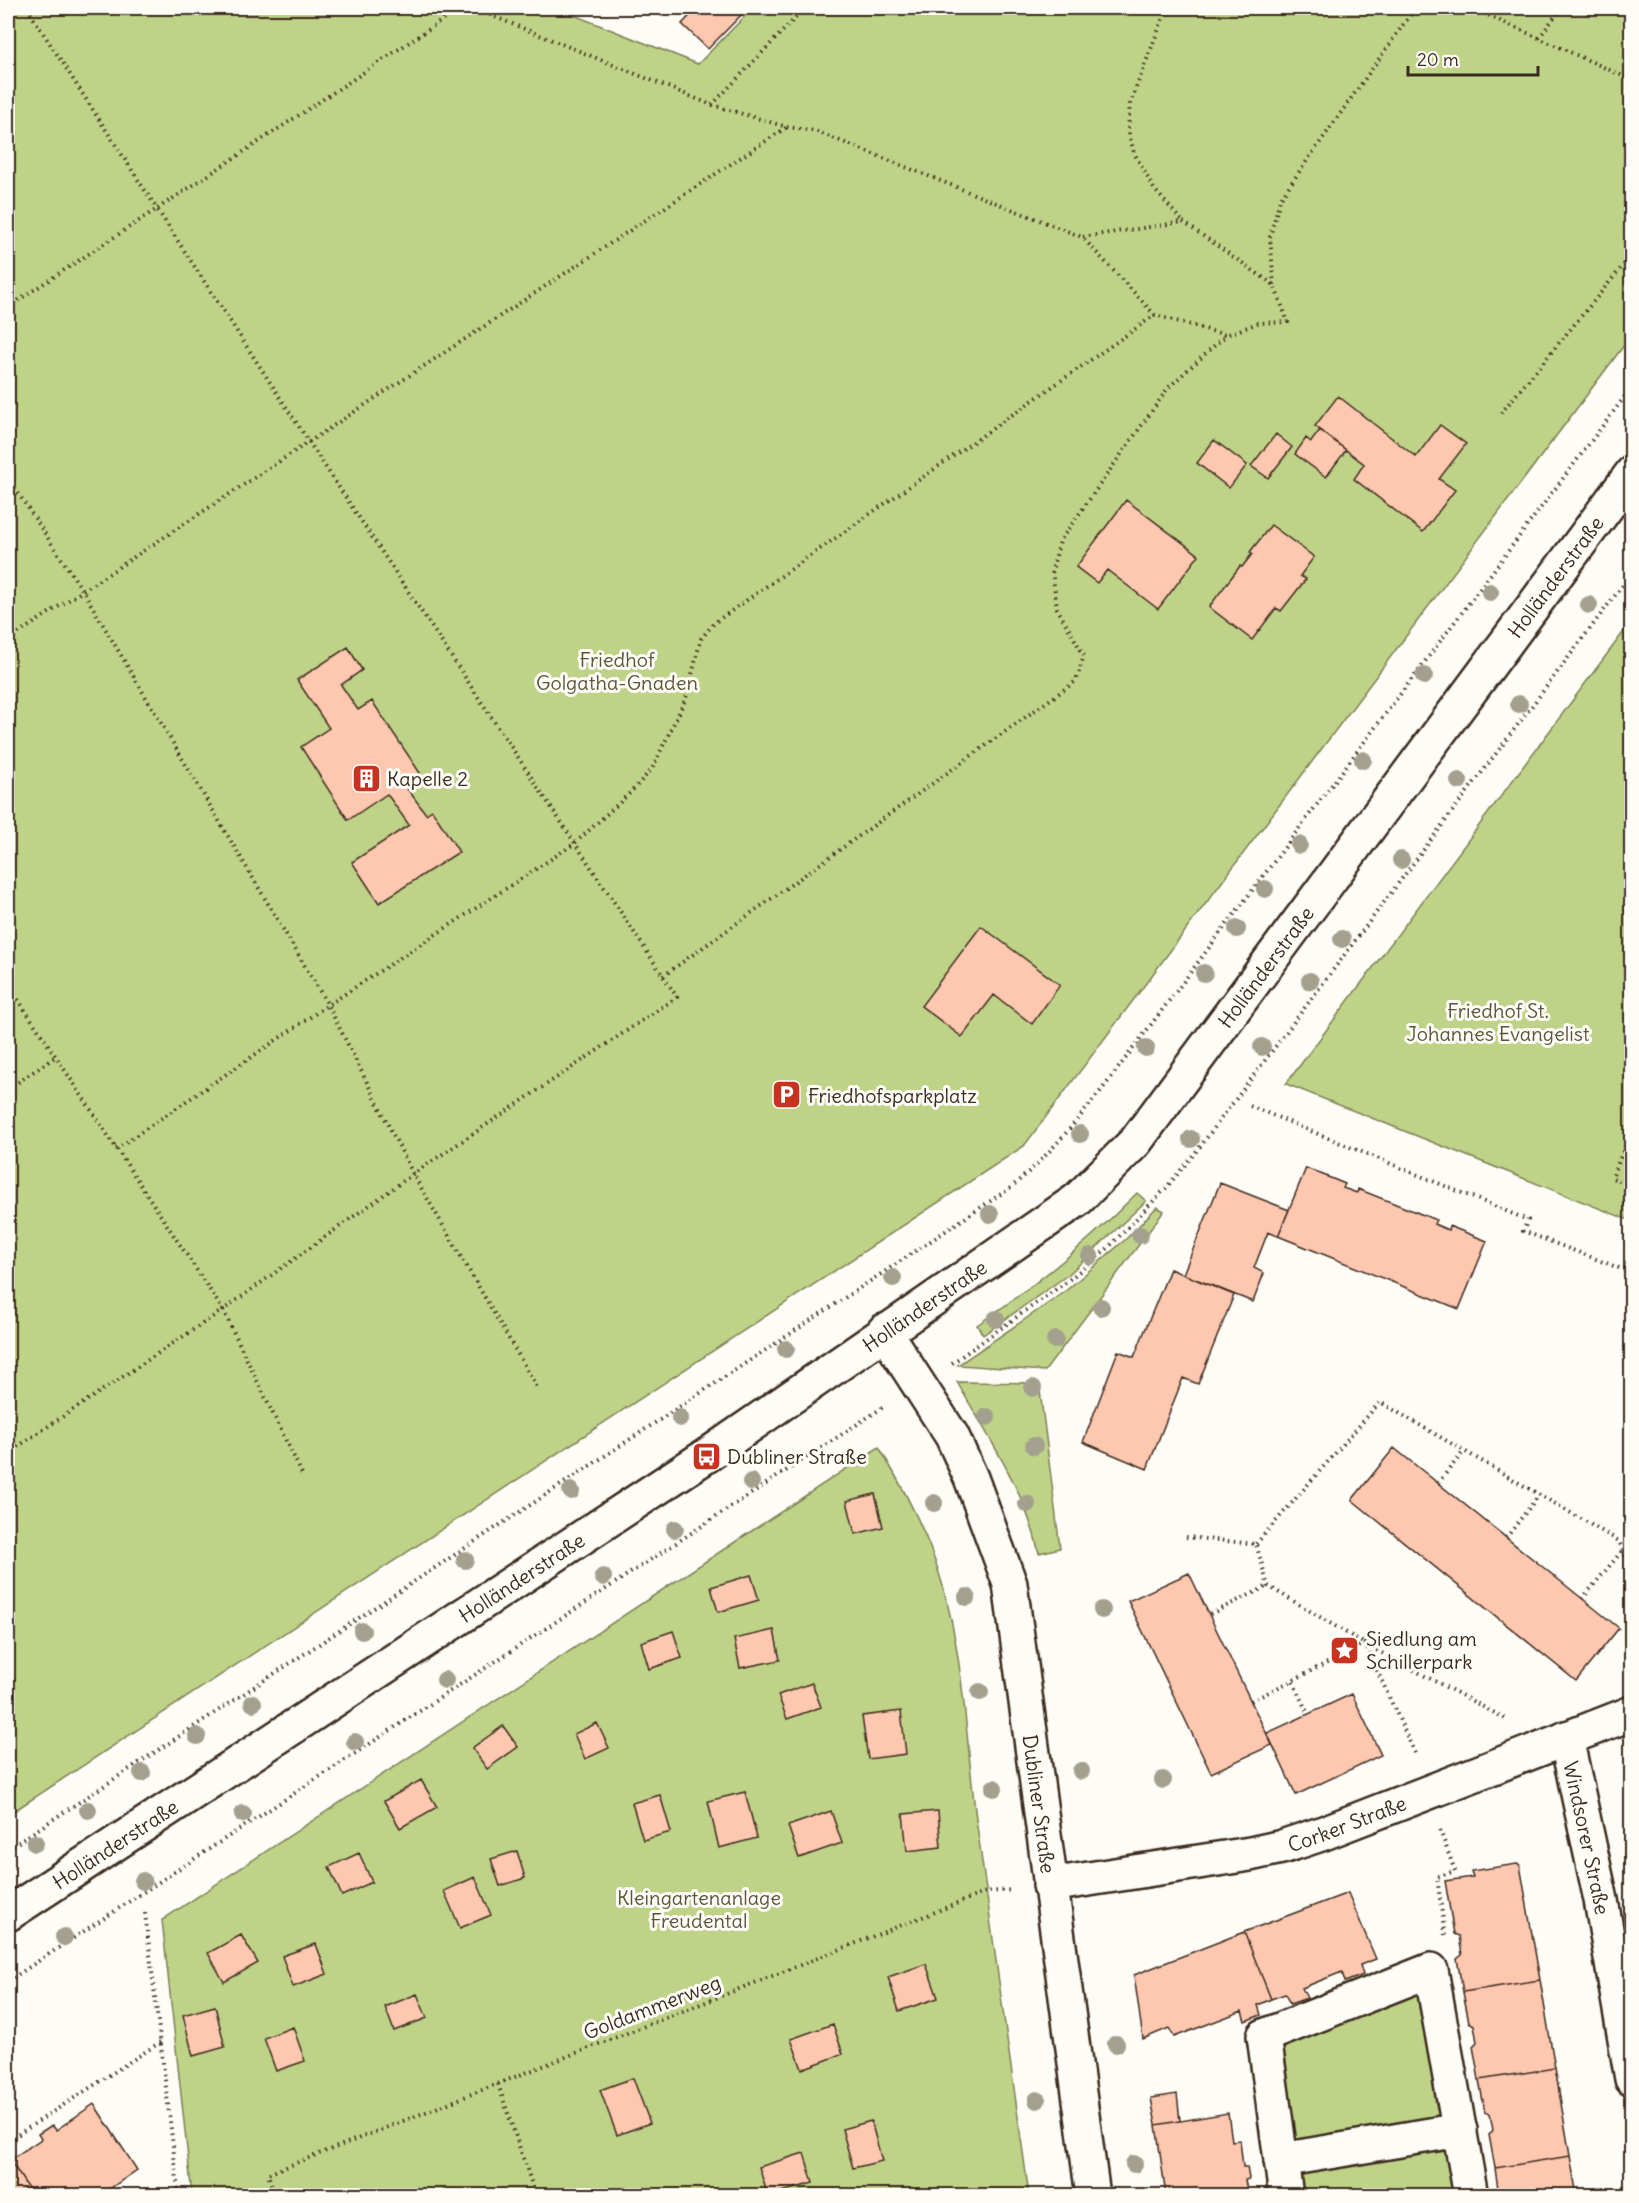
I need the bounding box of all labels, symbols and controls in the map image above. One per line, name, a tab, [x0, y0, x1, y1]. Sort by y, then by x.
scale bar	[1408, 39, 1538, 77]
text: 20 m	[1417, 48, 1459, 71]
street label: Holländerstraße	[1502, 511, 1608, 642]
park label: Friedhof Golgatha-Gnaden	[536, 647, 698, 695]
building icon: Kapelle 2	[350, 762, 382, 794]
place label: Kapelle 2	[387, 766, 468, 791]
street label: Holländerstraße	[1212, 901, 1319, 1033]
park label: Friedhof St. Johannes Evangelist	[1407, 998, 1590, 1046]
parking icon: Friedhofsparkplatz	[771, 1079, 803, 1111]
place label: Friedhofsparkplatz	[808, 1083, 977, 1108]
street label: Holländerstraße	[857, 1254, 991, 1357]
bus stop icon: Dubliner Straße	[690, 1440, 722, 1472]
place label: Dubliner Straße	[727, 1444, 867, 1469]
street label: Holländerstraße	[454, 1527, 589, 1627]
place label: Siedlung am Schillerpark	[1366, 1626, 1477, 1674]
place icon: Siedlung am Schillerpark	[1329, 1634, 1361, 1666]
street label: Dubliner Straße	[1018, 1733, 1062, 1875]
street label: Windsorer Straße	[1559, 1759, 1616, 1916]
street label: Corker Straße	[1284, 1790, 1410, 1857]
street label: Holländerstraße	[47, 1794, 183, 1894]
park label: Kleingartenanlage Freudental	[617, 1885, 781, 1933]
street label: Goldammerweg	[580, 1969, 724, 2045]

